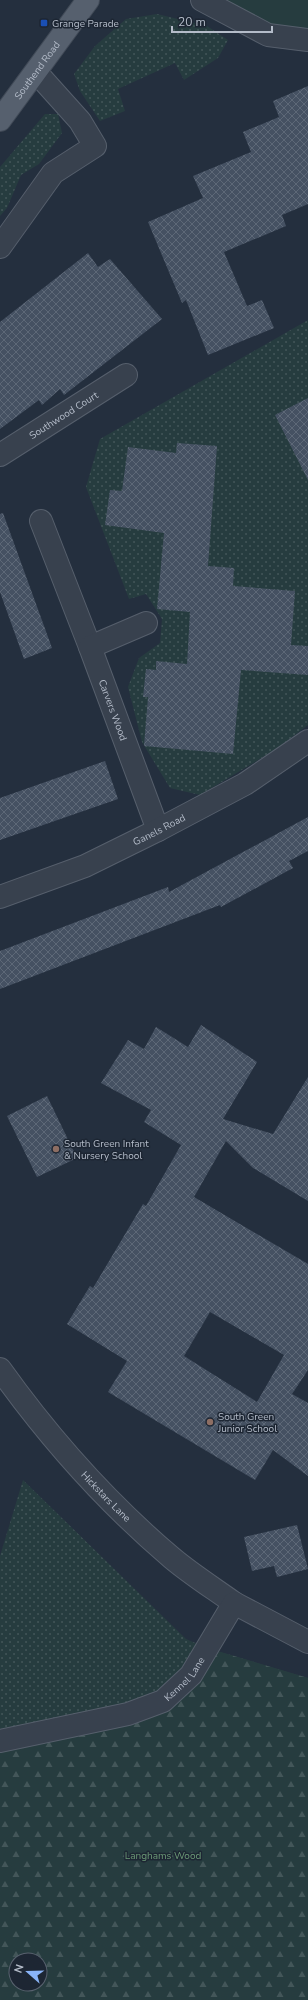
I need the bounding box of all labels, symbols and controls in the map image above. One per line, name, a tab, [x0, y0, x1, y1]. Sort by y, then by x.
scale bar	[172, 8, 272, 34]
text: 20 m	[178, 14, 206, 30]
place label: Grange Parade	[52, 17, 119, 31]
marker: Grange Parade	[39, 18, 49, 28]
street label: Southend Road	[11, 38, 64, 103]
street label: Southwood Court	[27, 388, 102, 443]
street label: Carvers Wood	[95, 678, 130, 743]
street label: Ganels Road	[131, 811, 188, 849]
place label: South Green Infant & Nursery School	[64, 1137, 149, 1163]
marker: South Green Infant & Nursery School	[51, 1144, 61, 1154]
place label: South Green Junior School	[217, 1410, 277, 1436]
marker: South Green Junior School	[205, 1417, 215, 1427]
street label: Hickstars Lane	[78, 1469, 134, 1525]
street label: Kennel Lane	[161, 1654, 208, 1705]
park label: Langhams Wood	[125, 1849, 201, 1863]
north arrow	[8, 1952, 48, 1992]
text: N	[11, 1962, 28, 1975]

